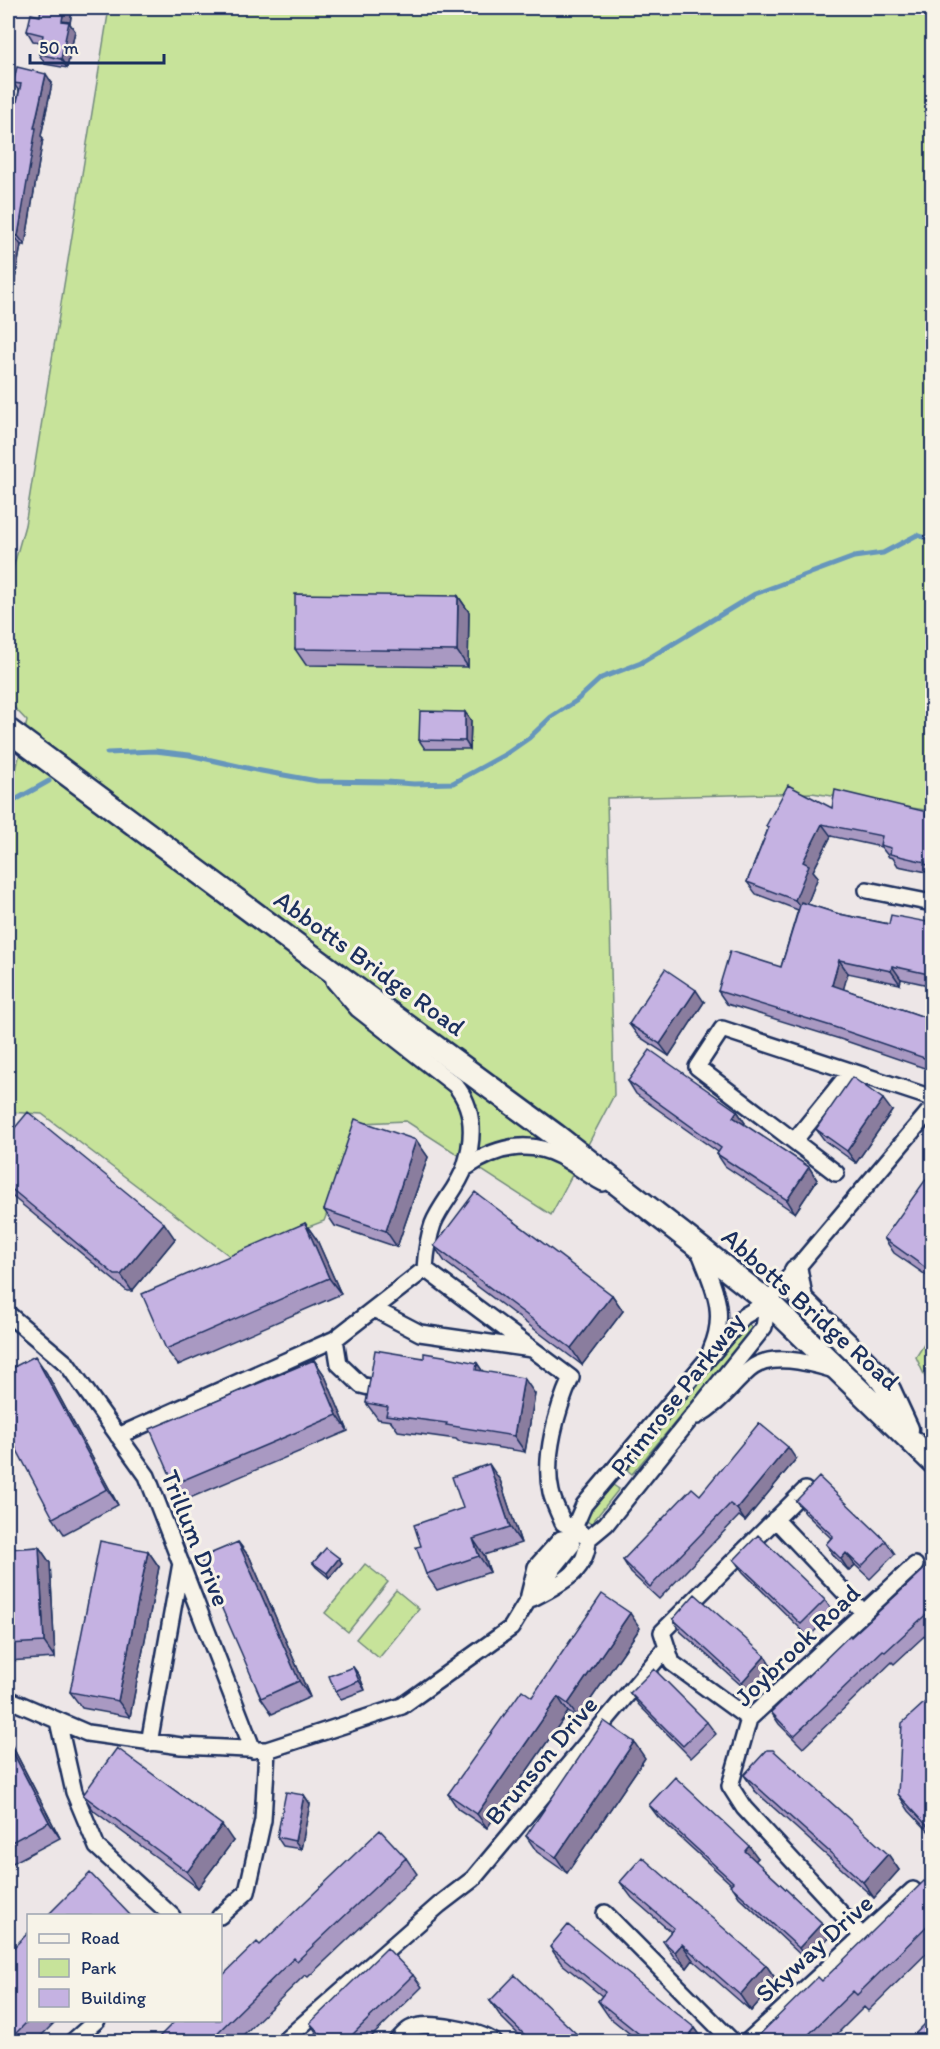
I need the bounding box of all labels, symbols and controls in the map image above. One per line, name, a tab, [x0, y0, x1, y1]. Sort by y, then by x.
scale bar	[30, 27, 164, 65]
text: 50 m	[39, 37, 79, 59]
street label: Abbotts Bridge Road	[268, 883, 472, 1043]
street label: Abbotts Bridge Road	[715, 1221, 907, 1398]
street label: Primrose Parkway	[603, 1305, 751, 1483]
street label: Trillum Drive	[154, 1465, 238, 1611]
street label: Joybrook Road	[727, 1577, 867, 1713]
street label: Brunson Drive	[478, 1689, 604, 1831]
street label: Skyway Drive	[748, 1887, 880, 2009]
legend	[27, 1914, 222, 2022]
text: Road	[81, 1927, 120, 1949]
text: Park	[81, 1957, 116, 1979]
text: Building	[81, 1987, 147, 2009]

